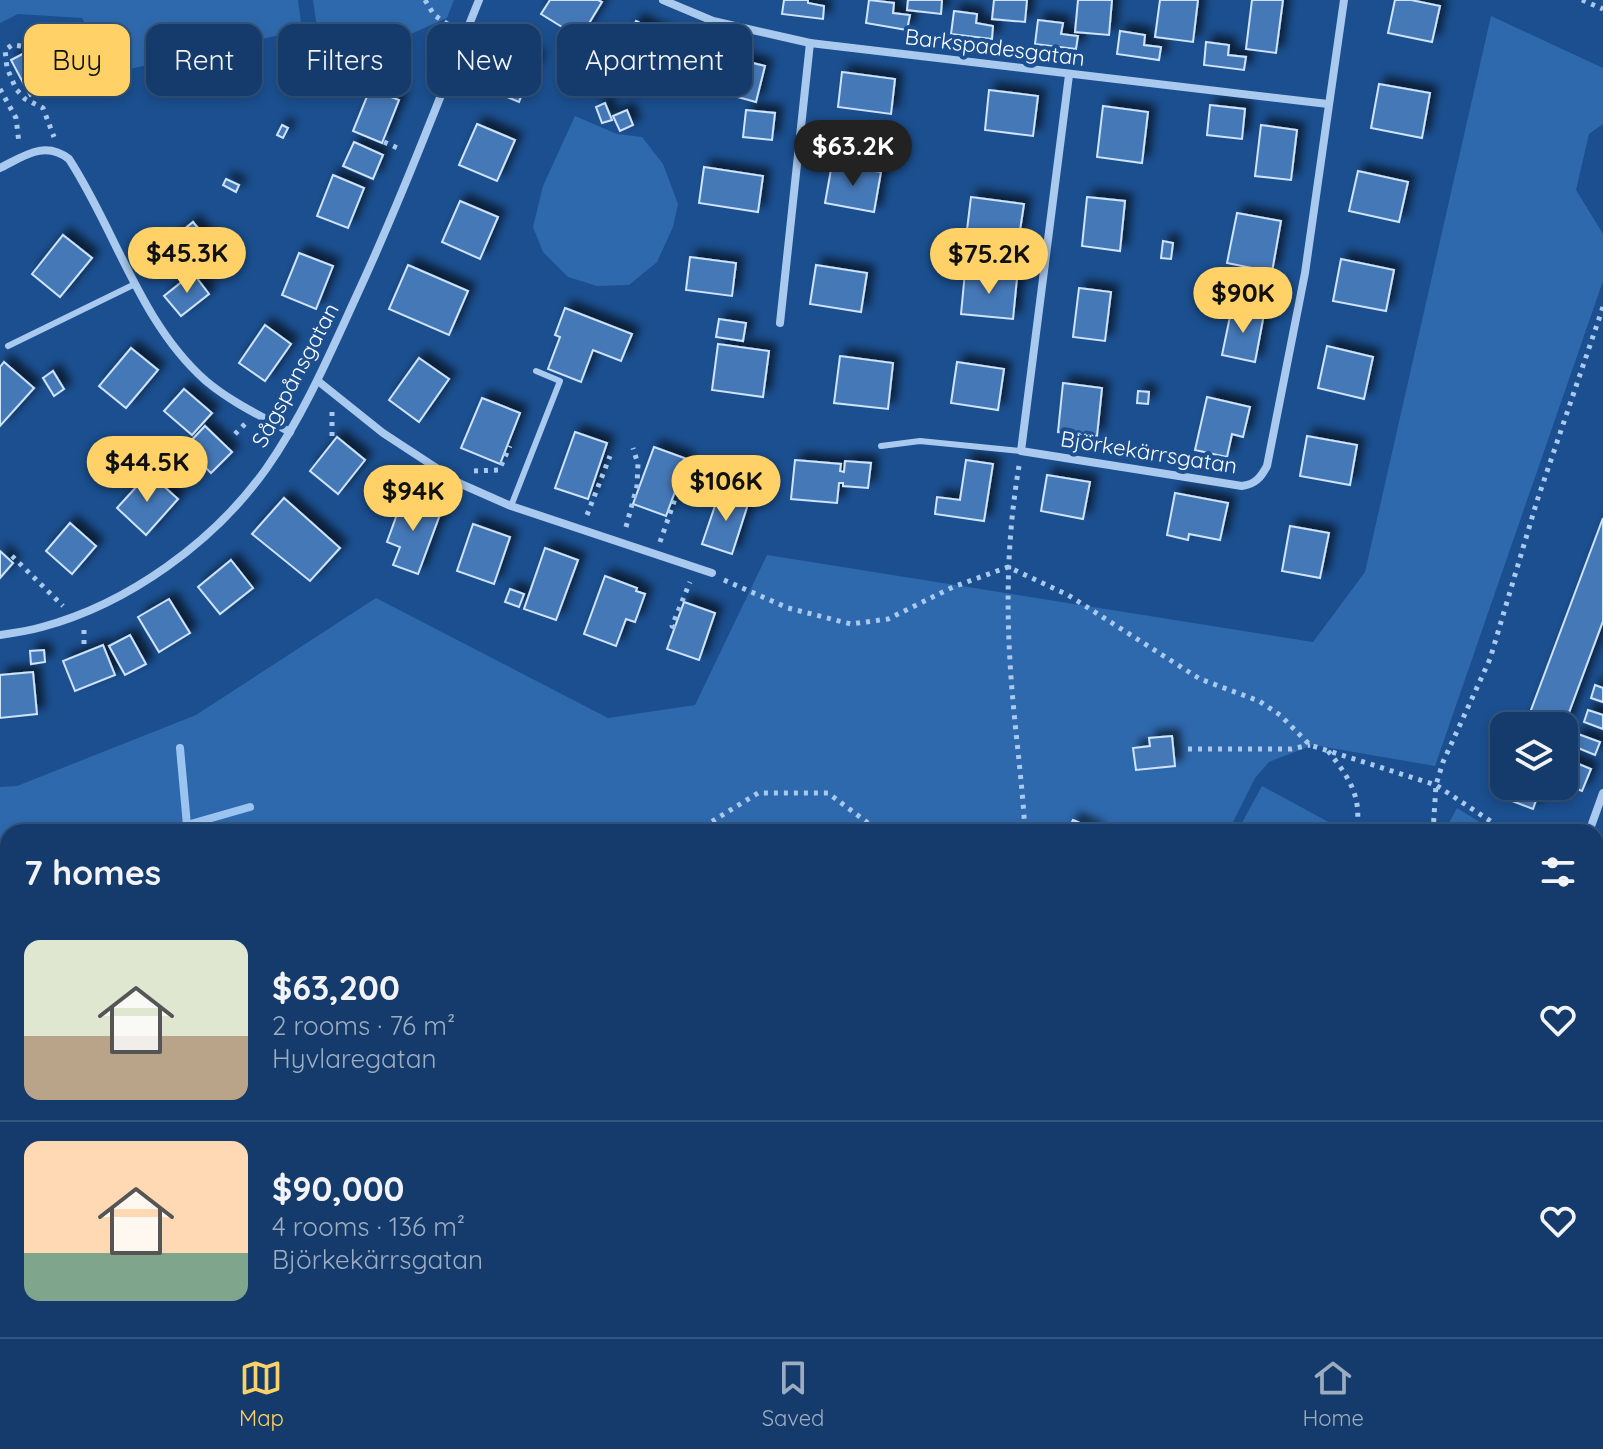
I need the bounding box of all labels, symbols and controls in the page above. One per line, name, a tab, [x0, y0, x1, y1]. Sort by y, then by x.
street label: Barkspadesgatan	[903, 22, 1087, 72]
chip: Buy	[24, 24, 130, 96]
chip: Rent	[146, 24, 262, 96]
chip: Filters	[278, 24, 411, 96]
chip: New	[427, 24, 541, 96]
chip: Apartment	[557, 24, 752, 96]
pin: $63.2K	[788, 120, 918, 188]
text: $63.2K	[812, 129, 894, 162]
pin: $45.3K	[122, 227, 252, 295]
pin: $75.2K	[924, 228, 1054, 296]
text: $45.3K	[146, 236, 228, 269]
text: $75.2K	[948, 237, 1030, 270]
pin: $90K	[1196, 267, 1290, 335]
text: $90K	[1211, 276, 1275, 309]
street label: Sågspånsgatan	[245, 298, 345, 452]
street label: Björkekärrsgatan	[1059, 424, 1239, 480]
pin: $44.5K	[82, 436, 212, 504]
text: $44.5K	[105, 445, 189, 478]
pin: $106K	[670, 455, 782, 523]
text: $106K	[689, 464, 763, 497]
pin: $94K	[366, 465, 460, 533]
text: $94K	[382, 474, 444, 507]
map controls	[1490, 712, 1578, 800]
button: layers	[1490, 712, 1578, 800]
icon: filters	[1536, 850, 1580, 894]
text: 7 homes	[24, 851, 161, 894]
text: $63,200	[272, 966, 400, 1009]
icon: home	[88, 972, 184, 1068]
icon: heart	[1536, 998, 1580, 1042]
text: 2 rooms · 76 m²	[272, 1009, 455, 1042]
text: Hyvlaregatan	[272, 1042, 436, 1075]
text: $90,000	[272, 1167, 404, 1210]
icon: home	[88, 1173, 184, 1269]
icon: heart	[1536, 1199, 1580, 1243]
text: 4 rooms · 136 m²	[272, 1210, 465, 1243]
text: Björkekärrsgatan	[272, 1243, 483, 1276]
tab: Map	[239, 1356, 284, 1432]
tab: Saved	[762, 1356, 824, 1432]
tab: Home	[1302, 1356, 1364, 1432]

